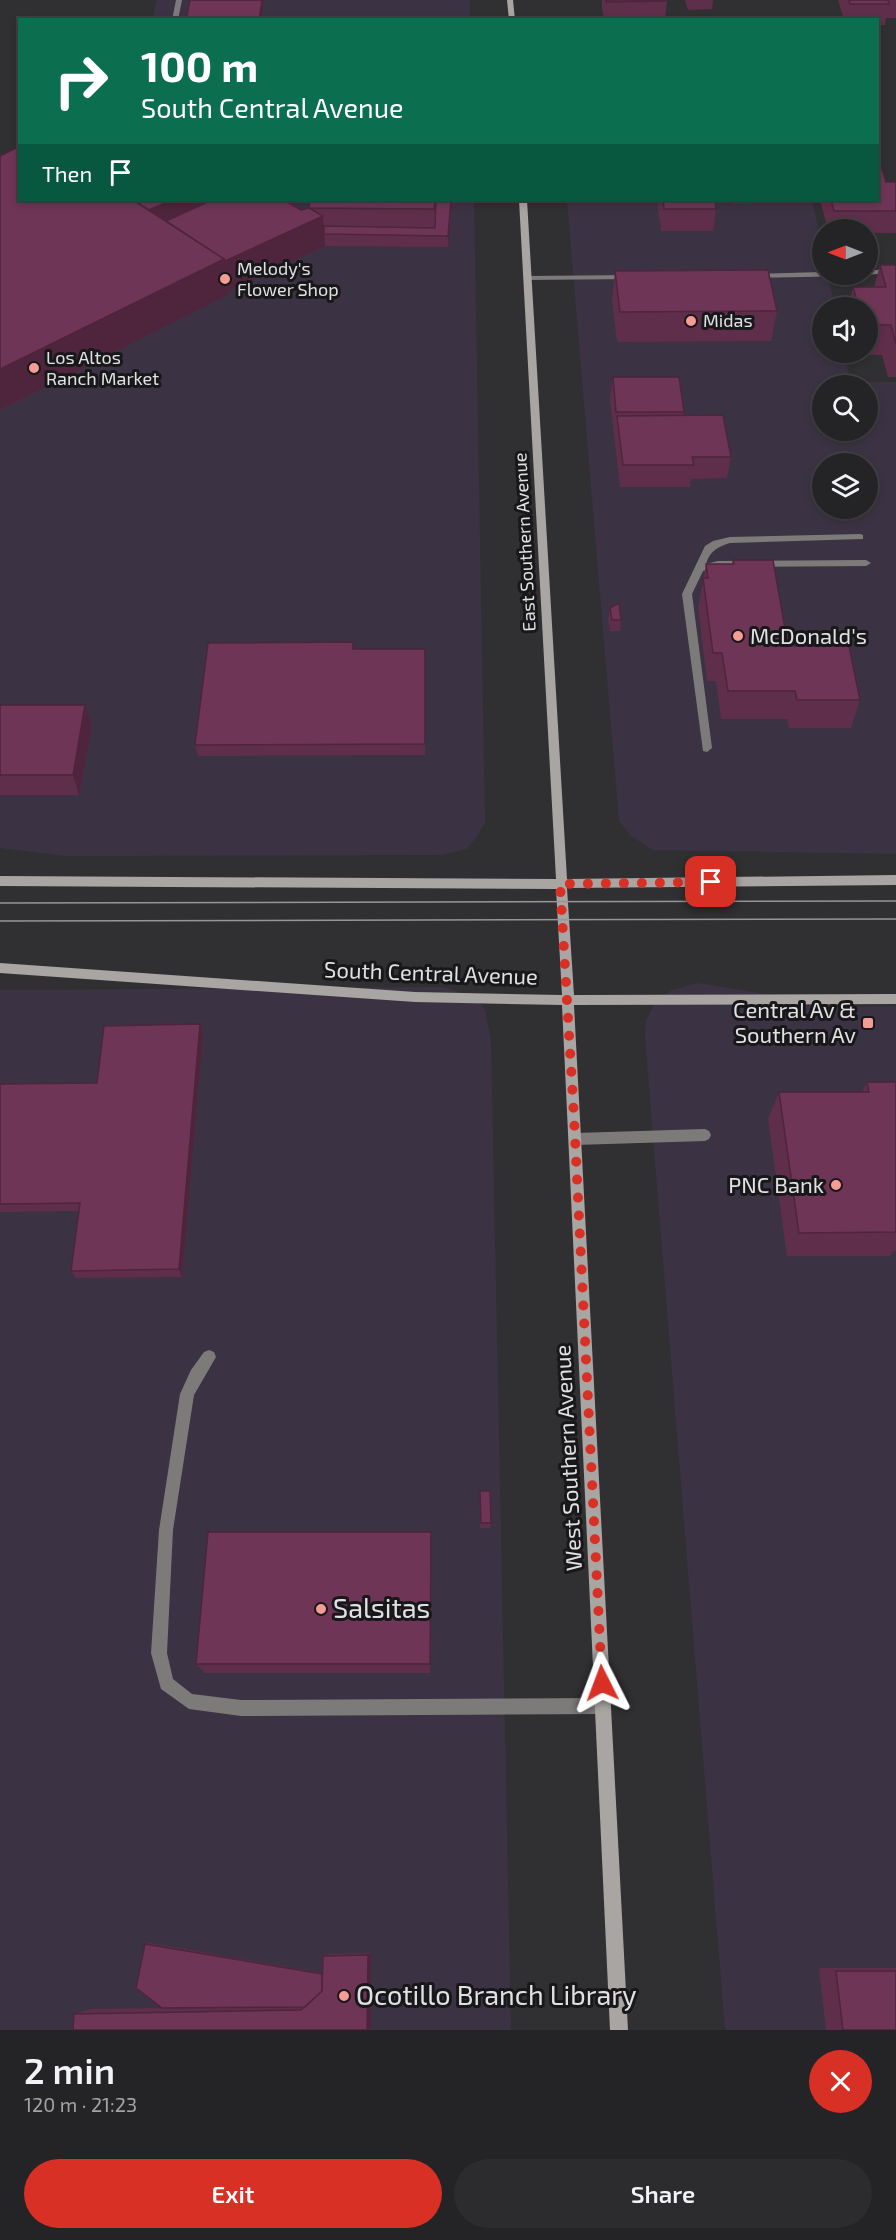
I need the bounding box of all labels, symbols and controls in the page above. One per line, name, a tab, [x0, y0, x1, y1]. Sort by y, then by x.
text: 100 m	[141, 40, 258, 90]
icon: right	[42, 42, 120, 120]
text: South Central Avenue	[141, 91, 404, 123]
icon: arrive	[104, 156, 137, 189]
text: Then	[42, 160, 92, 186]
north arrow	[812, 219, 878, 285]
map controls	[812, 219, 878, 519]
place label: Melody's Flower Shop	[237, 257, 339, 300]
marker: Melody's Flower Shop	[218, 272, 232, 286]
button: sound	[812, 297, 878, 363]
place label: Midas	[703, 309, 753, 331]
marker: Midas	[684, 314, 698, 328]
place label: Los Altos Ranch Market	[46, 346, 159, 389]
marker: Los Altos Ranch Market	[27, 361, 41, 375]
button: search	[812, 375, 878, 441]
street label: East Southern Avenue	[508, 452, 540, 632]
button: layers	[812, 453, 878, 519]
place label: McDonald's	[750, 622, 867, 648]
marker: McDonald's	[731, 629, 745, 643]
pin	[685, 856, 736, 907]
icon: arrive	[694, 865, 727, 898]
street label: South Central Avenue	[324, 955, 538, 989]
place label: Central Av & Southern Av	[733, 996, 856, 1047]
marker: Central Av & Southern Av	[861, 1016, 875, 1030]
place label: PNC Bank	[728, 1171, 824, 1197]
marker: PNC Bank	[829, 1178, 843, 1192]
street label: West Southern Avenue	[548, 1344, 586, 1572]
place label: Salsitas	[333, 1591, 430, 1623]
marker: Salsitas	[314, 1602, 328, 1616]
position arrow	[570, 1651, 634, 1715]
place label: Ocotillo Branch Library	[356, 1978, 636, 2011]
marker: Ocotillo Branch Library	[337, 1989, 351, 2003]
text: 2 min	[24, 2048, 115, 2091]
button: close	[809, 2050, 872, 2113]
text: 120 m · 21:23	[24, 2092, 137, 2116]
button: Exit	[24, 2159, 442, 2228]
button: Share	[454, 2159, 872, 2228]

